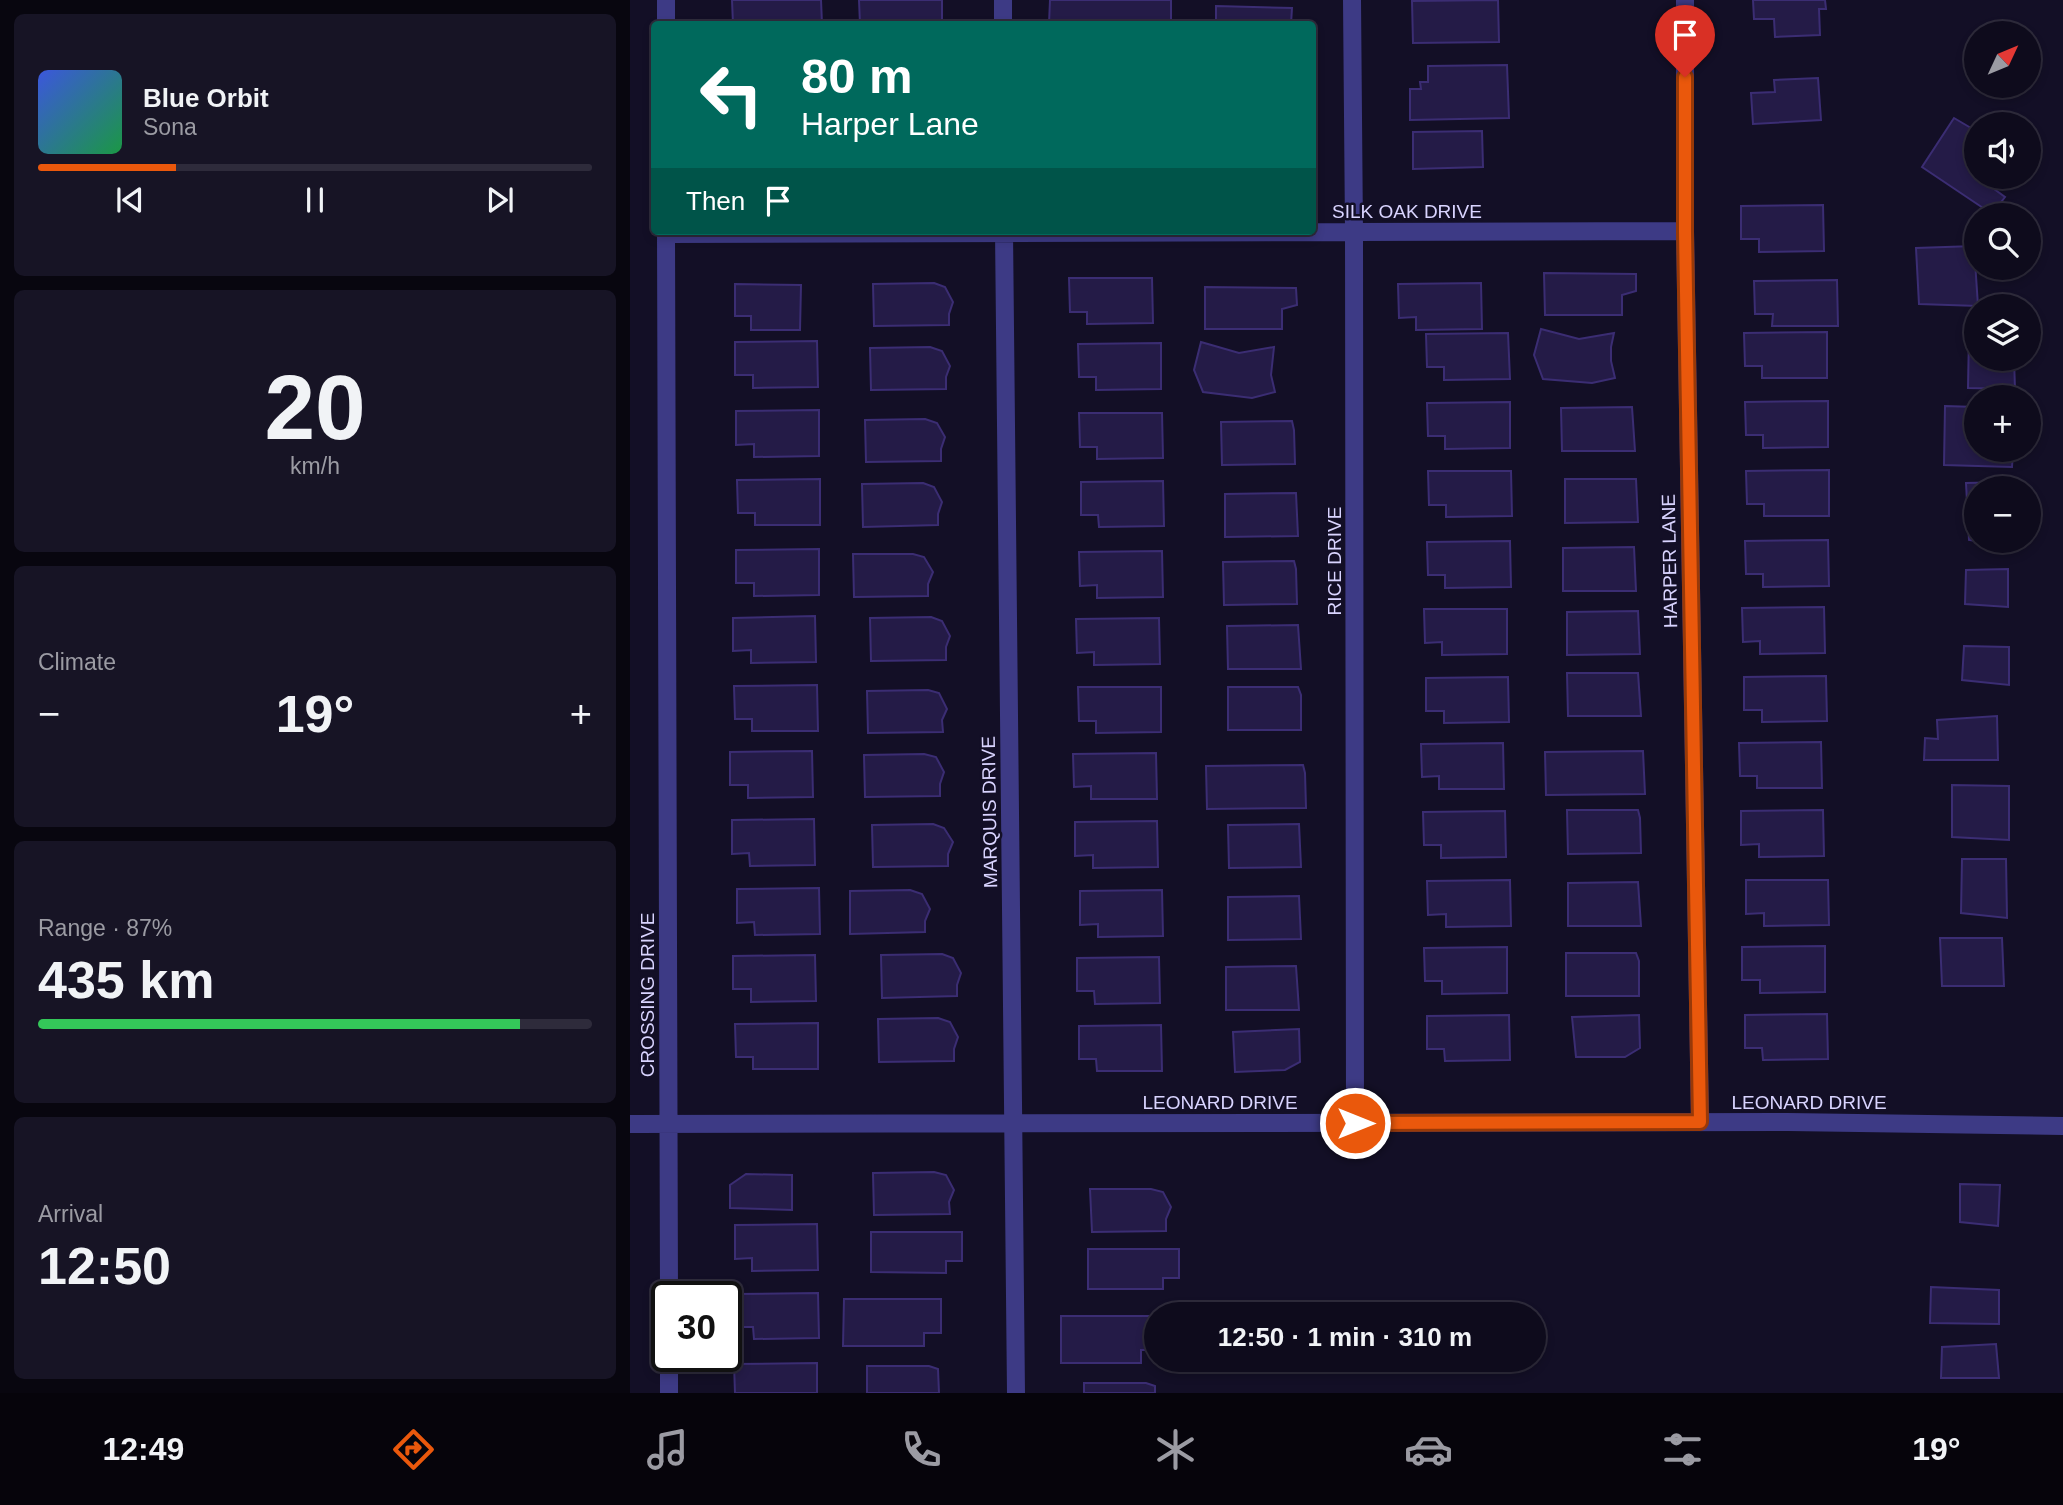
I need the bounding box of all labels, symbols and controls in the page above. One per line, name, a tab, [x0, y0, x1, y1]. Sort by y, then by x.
pin	[1655, 5, 1715, 77]
icon: arrive	[1666, 16, 1704, 54]
north arrow	[1964, 21, 2040, 98]
map controls	[1964, 21, 2041, 553]
icon: left	[686, 49, 777, 140]
text: 80 m	[801, 49, 913, 103]
text: Blue Orbit	[143, 83, 269, 113]
text: Harper Lane	[801, 106, 979, 142]
button: sound	[1964, 112, 2041, 189]
text: Sona	[143, 114, 197, 140]
icon: previous	[111, 181, 149, 219]
icon: pause	[296, 181, 334, 219]
icon: next	[481, 181, 519, 219]
icon: arrive	[759, 182, 797, 220]
text: Then	[686, 186, 745, 216]
street label: SILK OAK DRIVE	[1332, 201, 1482, 222]
button: search	[1964, 203, 2041, 280]
button: layers	[1964, 294, 2041, 371]
text: 20	[264, 357, 366, 458]
button: +	[1964, 385, 2041, 462]
text: km/h	[290, 453, 340, 479]
button: −	[1964, 476, 2041, 553]
street label: HARPER LANE	[1658, 494, 1681, 628]
street label: RICE DRIVE	[1324, 507, 1345, 615]
text: Climate	[38, 649, 116, 675]
text: 19°	[276, 685, 354, 743]
text: −	[38, 693, 60, 735]
text: +	[570, 693, 592, 735]
street label: MARQUIS DRIVE	[978, 736, 1001, 888]
street label: CROSSING DRIVE	[637, 913, 658, 1077]
text: Range · 87%	[38, 915, 172, 941]
text: 435 km	[38, 951, 214, 1009]
position arrow	[1318, 1086, 1392, 1160]
street label: LEONARD DRIVE	[1142, 1092, 1298, 1113]
street label: LEONARD DRIVE	[1731, 1092, 1887, 1113]
text: Arrival	[38, 1201, 103, 1227]
text: 12:50	[38, 1237, 171, 1295]
speed limit sign: 30	[651, 1281, 742, 1372]
text: 12:50 · 1 min · 310 m	[1218, 1322, 1472, 1352]
icon: directions	[389, 1425, 438, 1474]
icon: music	[643, 1425, 692, 1474]
icon: phone	[897, 1425, 946, 1474]
icon: climate	[1151, 1425, 1200, 1474]
icon: car	[1404, 1425, 1453, 1474]
icon: filters	[1658, 1425, 1707, 1474]
text: 12:49	[102, 1431, 184, 1467]
text: 19°	[1912, 1431, 1961, 1467]

